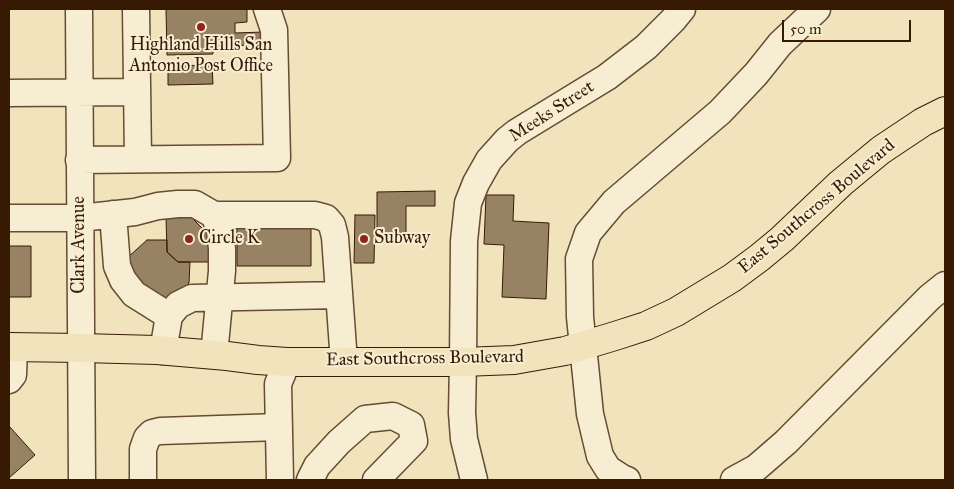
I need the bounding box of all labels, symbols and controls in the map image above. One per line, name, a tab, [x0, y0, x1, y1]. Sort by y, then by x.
scale bar	[784, 10, 913, 42]
text: 50 m	[790, 20, 822, 38]
marker: Highland Hills San Antonio Post Office	[195, 21, 207, 33]
place label: Highland Hills San Antonio Post Office	[129, 35, 273, 78]
street label: Meeks Street	[506, 77, 598, 147]
street label: East Southcross Boulevard	[734, 135, 900, 279]
street label: Clark Avenue	[69, 196, 91, 294]
place label: Circle K	[199, 228, 259, 250]
place label: Subway	[374, 228, 430, 250]
marker: Circle K	[183, 233, 195, 245]
marker: Subway	[358, 233, 370, 245]
street label: East Southcross Boulevard	[326, 346, 524, 372]

